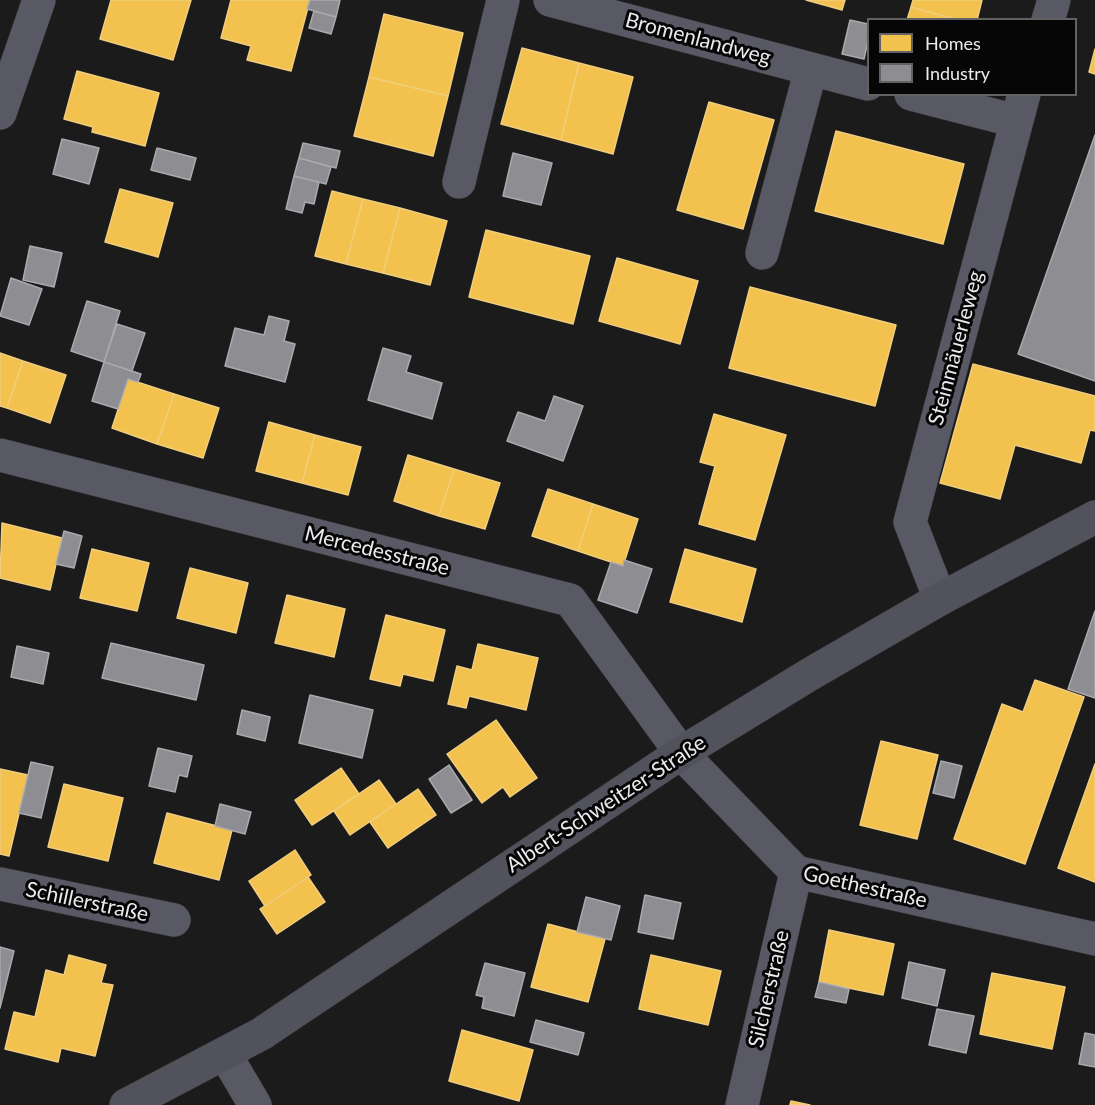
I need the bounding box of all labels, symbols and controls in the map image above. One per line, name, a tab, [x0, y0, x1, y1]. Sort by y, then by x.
street label: Bromenlandweg	[622, 7, 774, 71]
legend	[867, 18, 1077, 96]
text: Homes	[925, 32, 981, 54]
text: Industry	[925, 62, 990, 84]
street label: Steinmäuerleweg	[923, 268, 989, 428]
street label: Mercedesstraße	[302, 521, 452, 581]
street label: Albert-Schweitzer-Straße	[501, 730, 711, 878]
street label: Goethestraße	[801, 861, 929, 913]
street label: Schillerstraße	[23, 877, 151, 927]
street label: Silcherstraße	[743, 928, 795, 1050]

